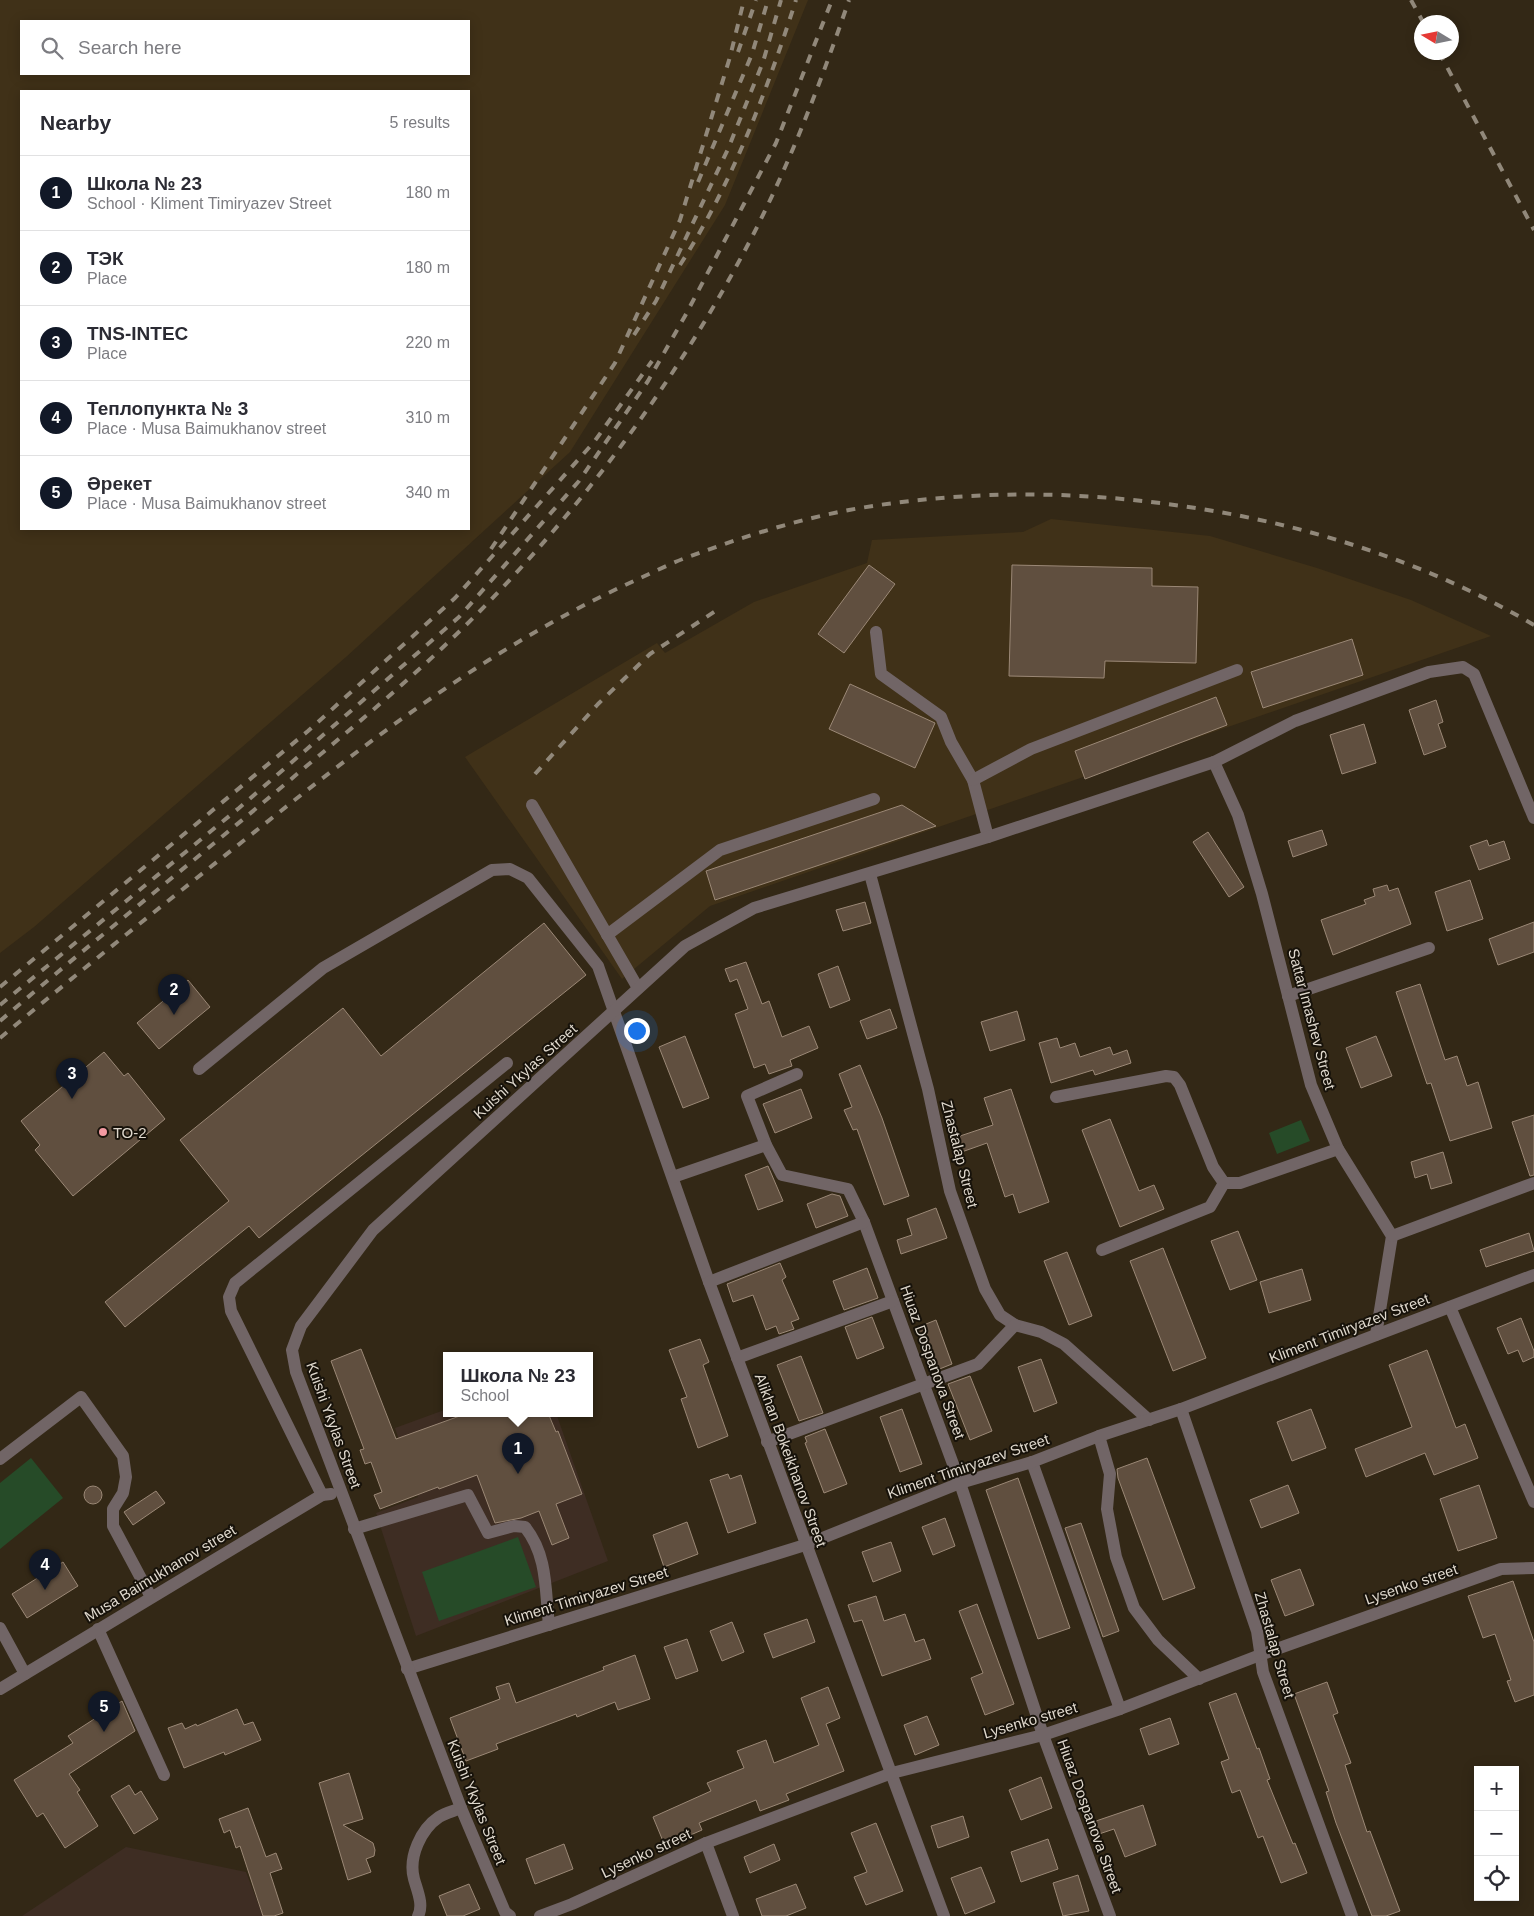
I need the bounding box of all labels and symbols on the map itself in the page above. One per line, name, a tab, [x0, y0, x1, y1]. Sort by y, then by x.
north arrow	[1414, 15, 1459, 60]
street label: Sattar Imashev Street	[1285, 947, 1339, 1092]
pin: 2	[158, 974, 190, 1015]
your location	[624, 1018, 650, 1044]
street label: Kuishi Ykylas Street	[470, 1020, 581, 1122]
pin: 3	[56, 1058, 88, 1099]
street label: Zhastalap Street	[938, 1099, 982, 1210]
place label: ТО-2	[113, 1124, 147, 1141]
marker: ТО-2	[97, 1126, 109, 1138]
street label: Hiuaz Dospanova Street	[897, 1283, 969, 1442]
street label: Kliment Timiryazev Street	[1267, 1289, 1432, 1366]
street label: Kuishi Ykylas Street	[303, 1360, 365, 1491]
street label: Alikhan Bokeikhanov Street	[752, 1371, 831, 1550]
street label: Kliment Timiryazev Street	[885, 1430, 1052, 1502]
pin: 1	[502, 1433, 534, 1474]
street label: Musa Baimukhanov street	[81, 1521, 239, 1625]
pin: 4	[29, 1549, 61, 1590]
street label: Lysenko street	[1362, 1560, 1460, 1608]
street label: Kliment Timiryazev Street	[502, 1563, 671, 1629]
street label: Zhastalap Street	[1252, 1590, 1299, 1701]
pin: 5	[88, 1691, 120, 1732]
street label: Lysenko street	[981, 1698, 1080, 1742]
street label: Kuishi Ykylas Street	[444, 1737, 510, 1868]
street label: Hiuaz Dospanova Street	[1054, 1737, 1126, 1896]
street label: Lysenko street	[598, 1824, 694, 1881]

